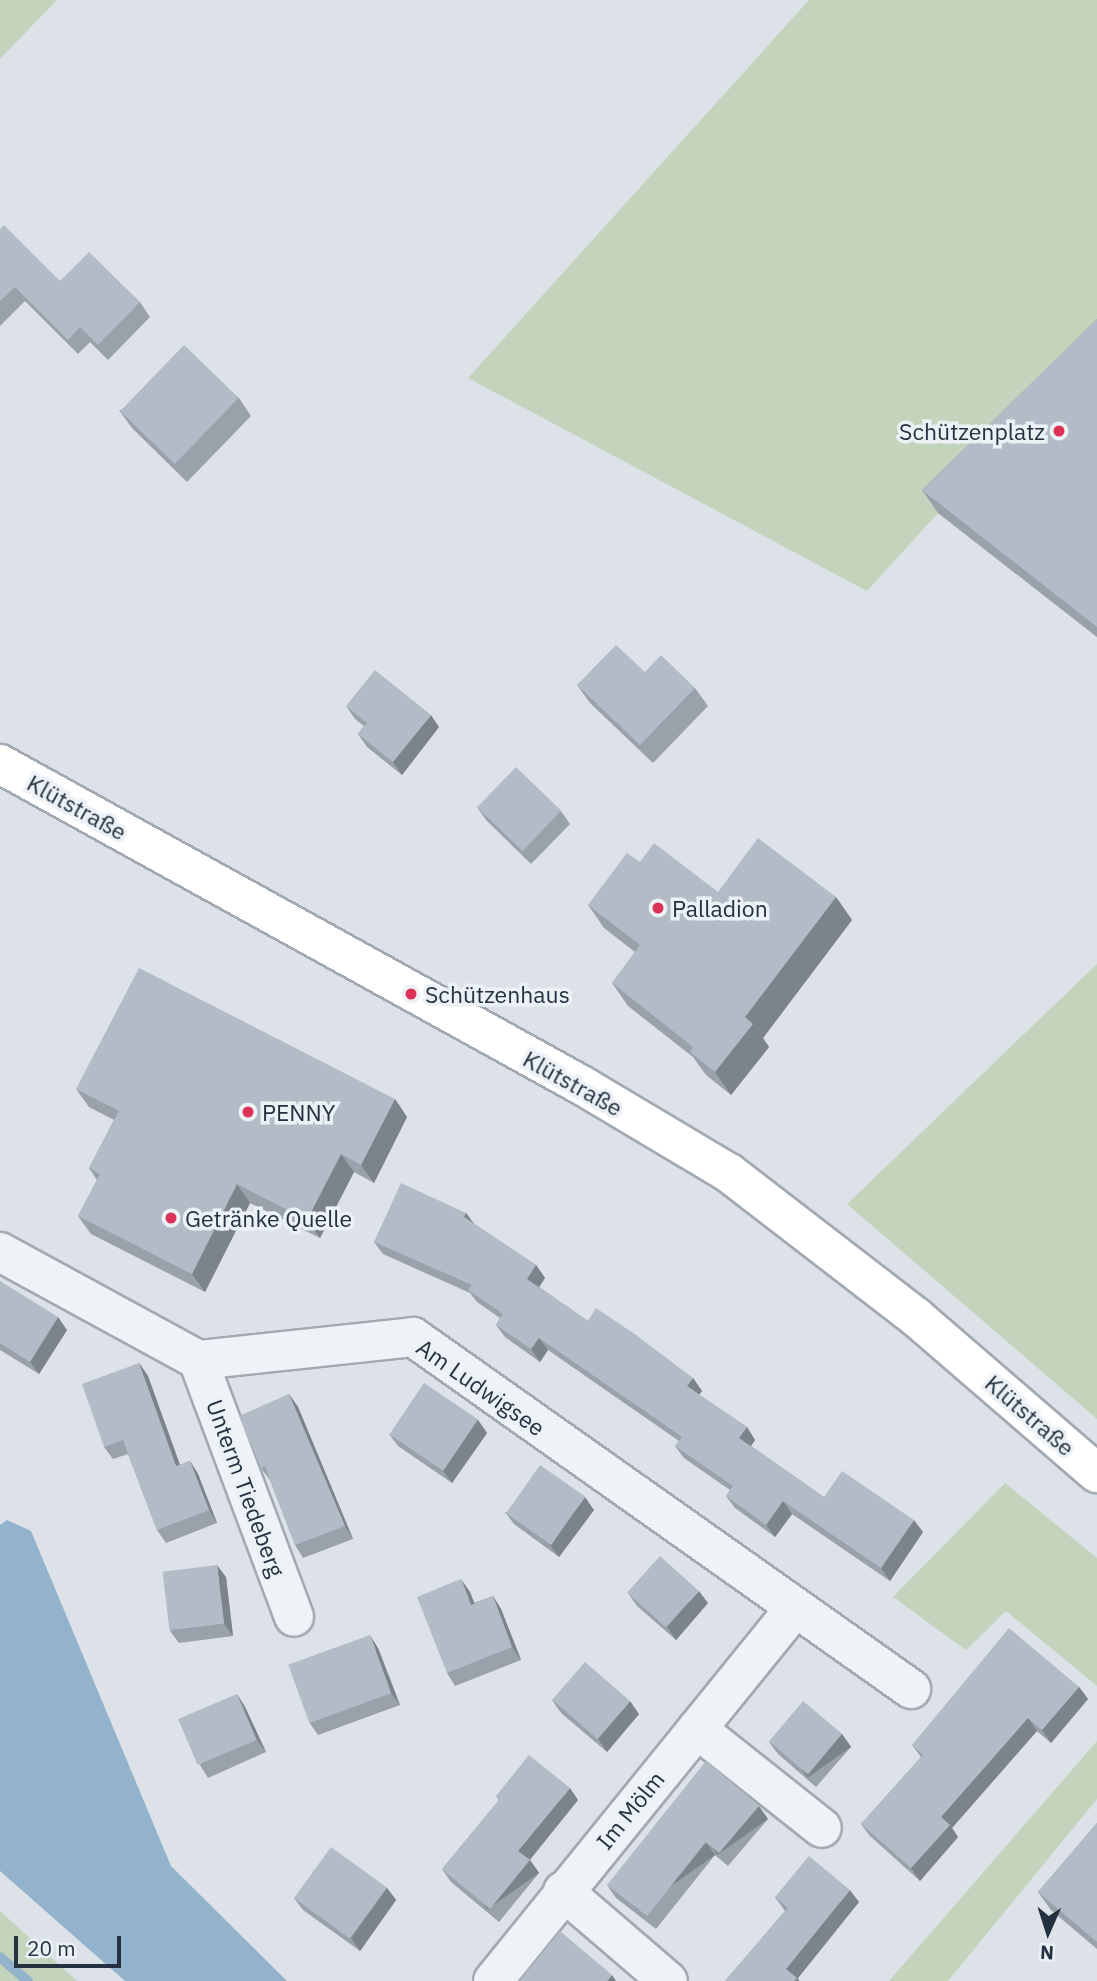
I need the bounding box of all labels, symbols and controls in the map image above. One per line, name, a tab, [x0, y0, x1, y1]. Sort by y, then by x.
place label: Schützenplatz	[899, 417, 1045, 445]
marker: Schützenplatz	[1051, 423, 1067, 439]
street label: Klütstraße	[23, 768, 131, 846]
place label: Palladion	[672, 894, 768, 922]
marker: Palladion	[650, 900, 666, 916]
place label: Schützenhaus	[425, 980, 570, 1008]
marker: Schützenhaus	[403, 986, 419, 1002]
street label: Klütstraße	[519, 1044, 627, 1122]
place label: PENNY	[262, 1098, 336, 1126]
marker: PENNY	[240, 1104, 256, 1120]
place label: Getränke Quelle	[185, 1204, 352, 1232]
marker: Getränke Quelle	[163, 1210, 179, 1226]
street label: Am Ludwigsee	[412, 1333, 550, 1441]
street label: Klütstraße	[980, 1369, 1080, 1461]
street label: Unterm Tiedeberg	[201, 1396, 291, 1580]
street label: Im Mölm	[590, 1765, 670, 1855]
north arrow	[1013, 1897, 1083, 1967]
scale bar	[18, 1922, 124, 1966]
text: 20 m	[27, 1934, 76, 1962]
text: N	[1039, 1941, 1054, 1965]

